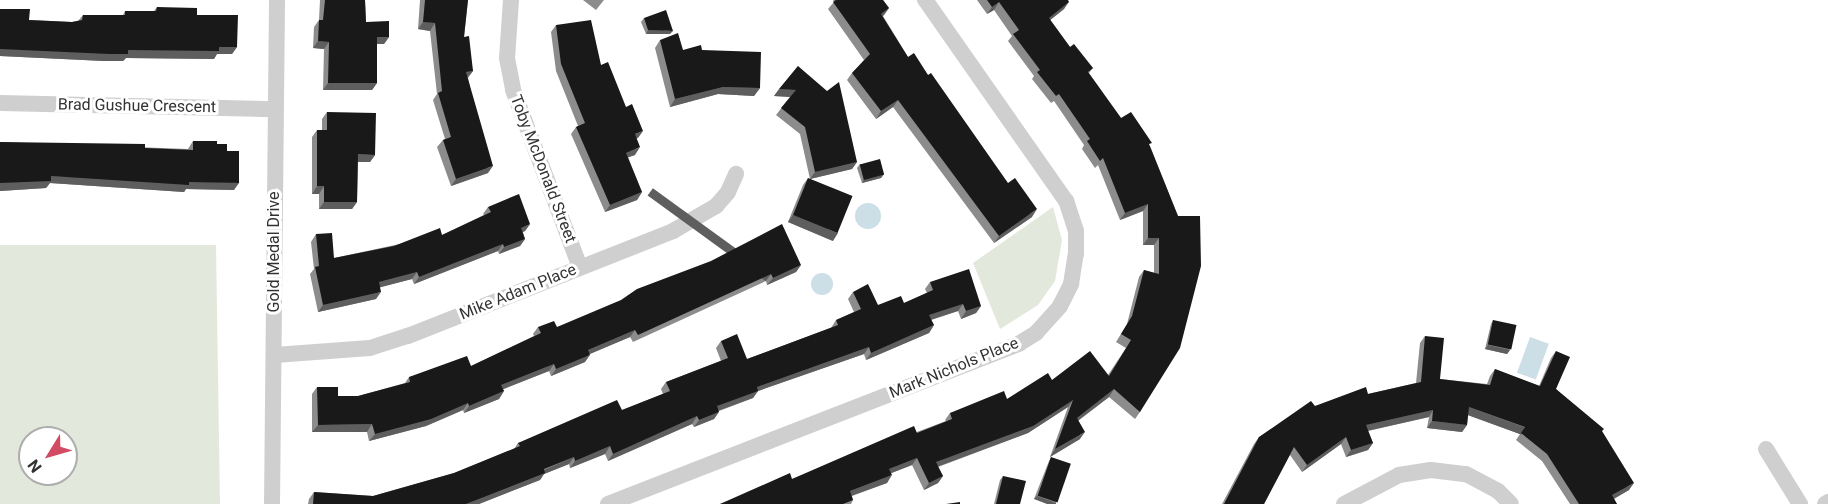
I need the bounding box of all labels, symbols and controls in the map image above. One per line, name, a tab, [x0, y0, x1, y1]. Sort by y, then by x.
street label: Toby McDonald Street	[506, 92, 580, 246]
street label: Brad Gushue Crescent	[58, 95, 216, 117]
street label: Gold Medal Drive	[264, 192, 284, 312]
street label: Mike Adam Place	[457, 260, 579, 324]
street label: Mark Nichols Place	[887, 333, 1021, 403]
north arrow	[18, 426, 78, 486]
text: N	[24, 456, 46, 476]

